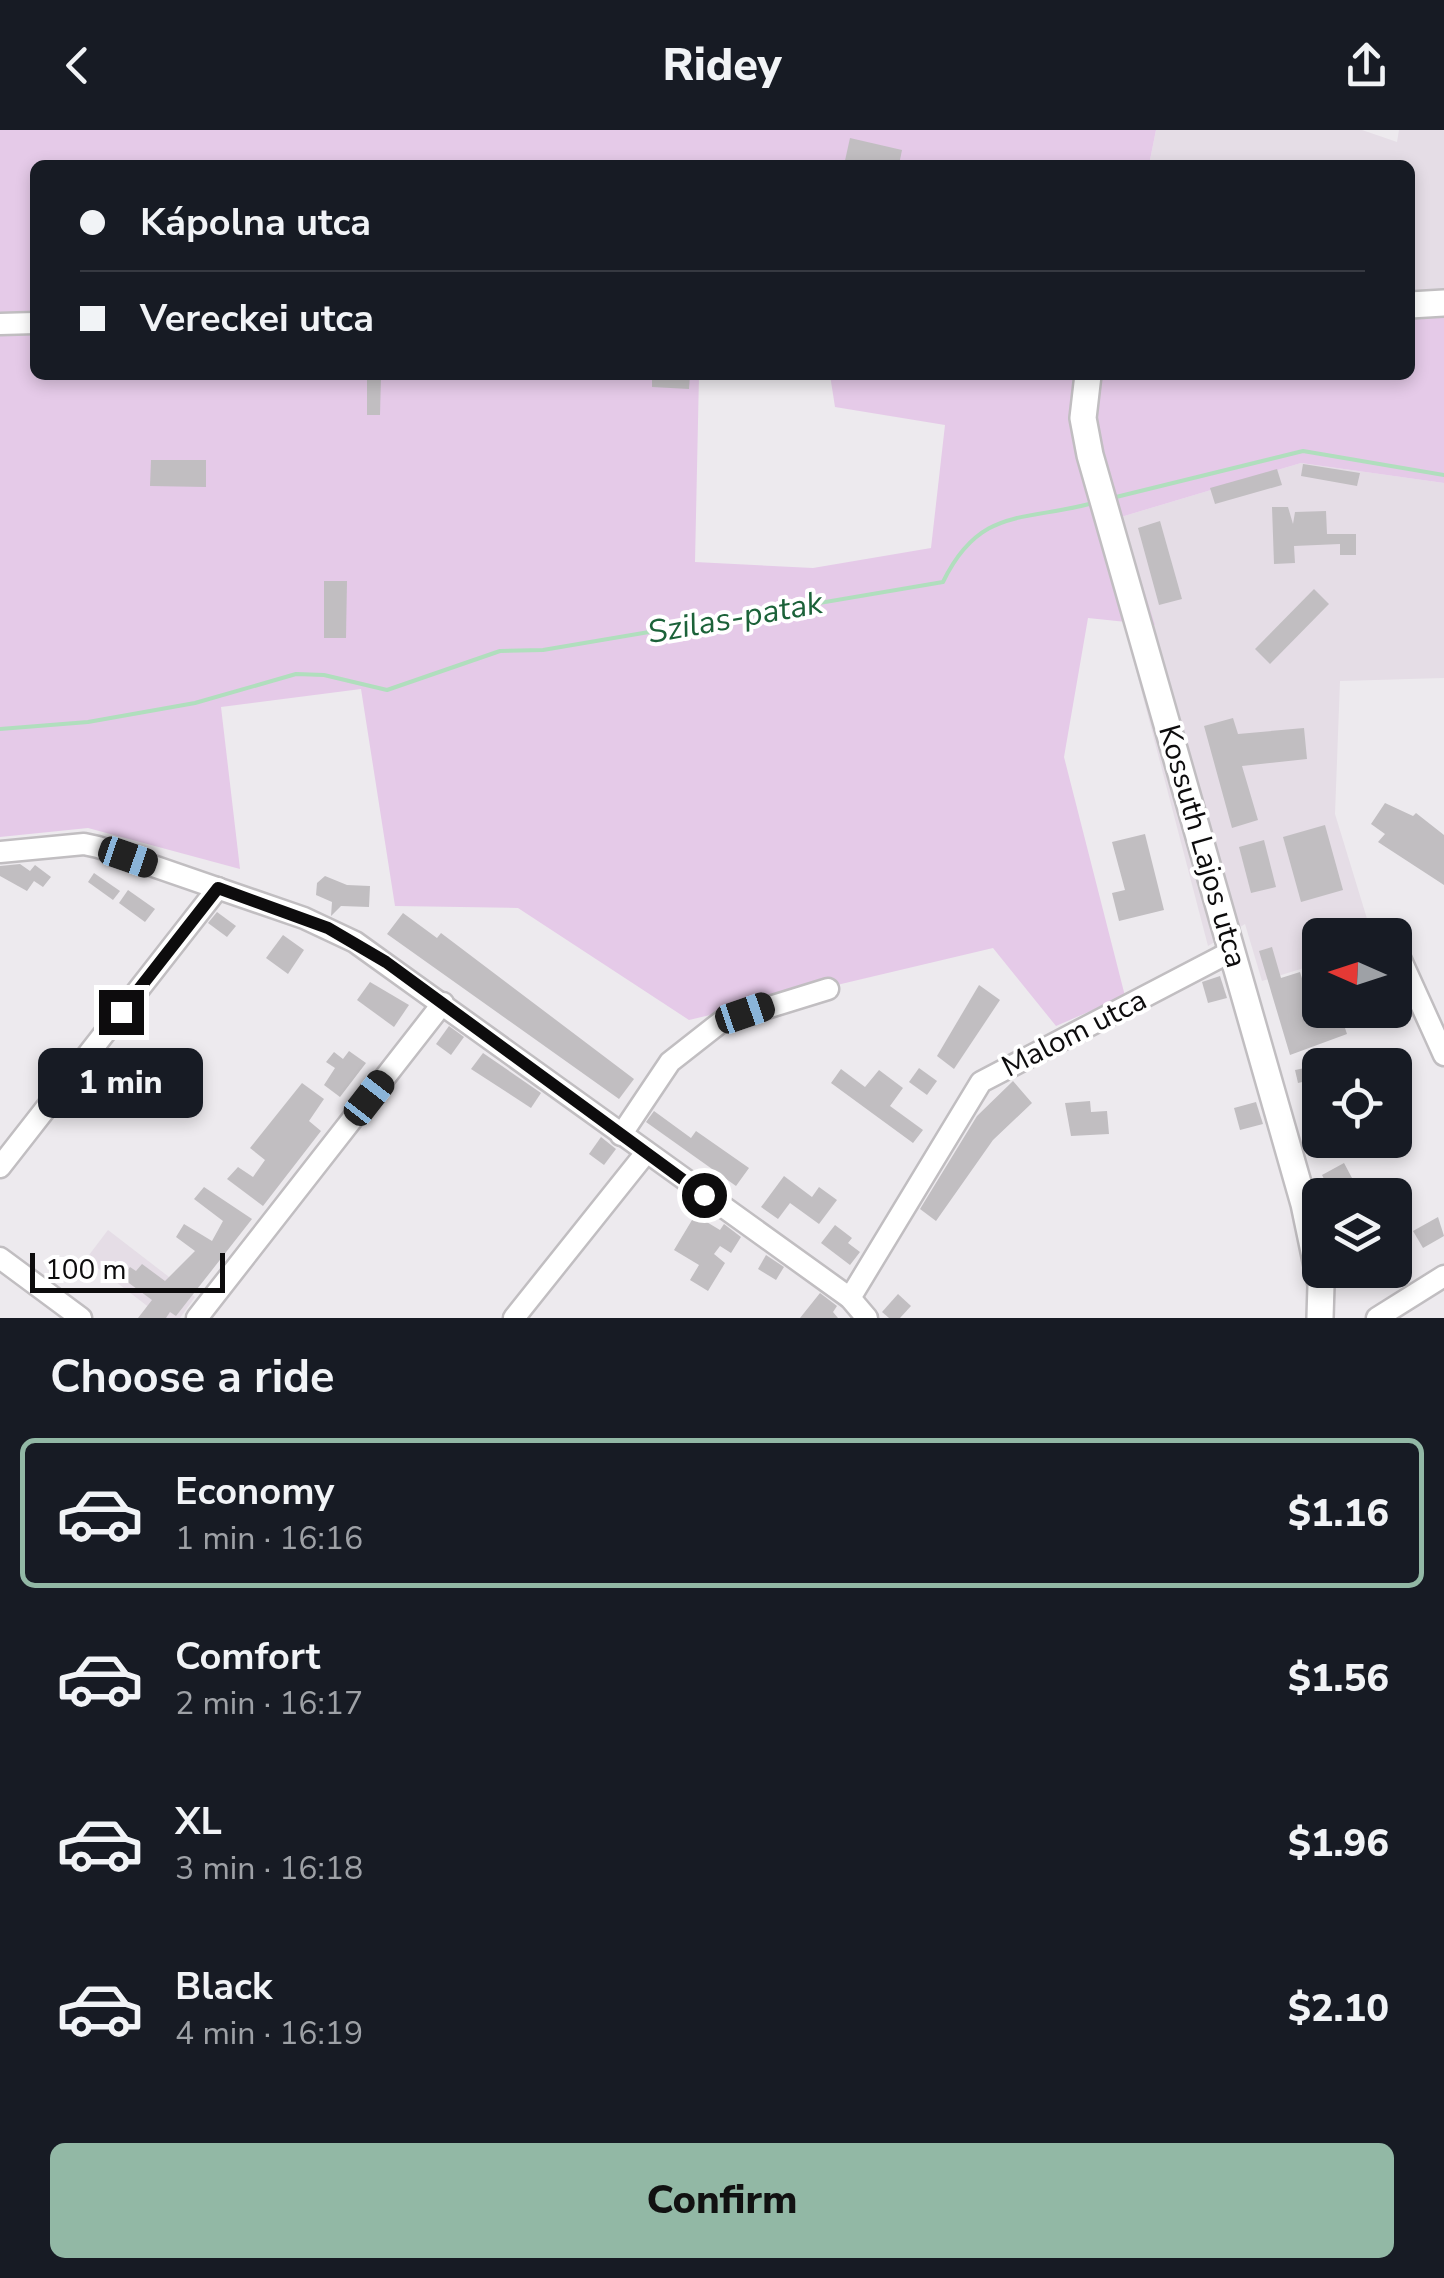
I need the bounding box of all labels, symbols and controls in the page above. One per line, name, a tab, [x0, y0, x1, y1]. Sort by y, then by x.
text: Ridey	[662, 35, 782, 96]
icon: back	[50, 38, 105, 93]
icon: share	[1339, 38, 1394, 93]
text: Kápolna utca	[140, 197, 371, 248]
text: Vereckei utca	[140, 293, 374, 344]
water label: Szilas-patak	[644, 581, 827, 654]
street label: Kossuth Lajos utca	[1148, 720, 1257, 972]
car	[95, 833, 161, 881]
north arrow	[1302, 918, 1412, 1028]
map controls	[1302, 918, 1412, 1288]
street label: Malom utca	[995, 979, 1154, 1087]
car	[712, 989, 778, 1037]
route end	[99, 990, 144, 1035]
callout: 1 min	[38, 1047, 204, 1117]
button: locate	[1302, 1048, 1412, 1158]
text: 1 min	[78, 1061, 163, 1104]
car	[339, 1065, 399, 1131]
route start	[682, 1173, 727, 1218]
button: layers	[1302, 1178, 1412, 1288]
scale bar	[30, 1248, 225, 1292]
text: 100 m	[45, 1251, 127, 1289]
text: Choose a ride	[50, 1347, 335, 1408]
text: Economy	[175, 1466, 334, 1517]
icon: car	[55, 1468, 145, 1558]
text: $1.16	[1288, 1488, 1389, 1539]
text: 1 min · 16:16	[175, 1517, 363, 1560]
text: Comfort	[175, 1631, 320, 1682]
icon: car	[55, 1633, 145, 1723]
text: $1.56	[1288, 1653, 1389, 1704]
text: 2 min · 16:17	[175, 1682, 363, 1725]
text: XL	[175, 1796, 222, 1847]
icon: car	[55, 1798, 145, 1888]
text: $1.96	[1288, 1818, 1389, 1869]
text: 3 min · 16:18	[175, 1847, 363, 1890]
text: Black	[175, 1961, 272, 2012]
icon: car	[55, 1963, 145, 2053]
text: $2.10	[1288, 1983, 1389, 2034]
text: 4 min · 16:19	[175, 2012, 363, 2055]
button: Confirm	[50, 2143, 1394, 2258]

